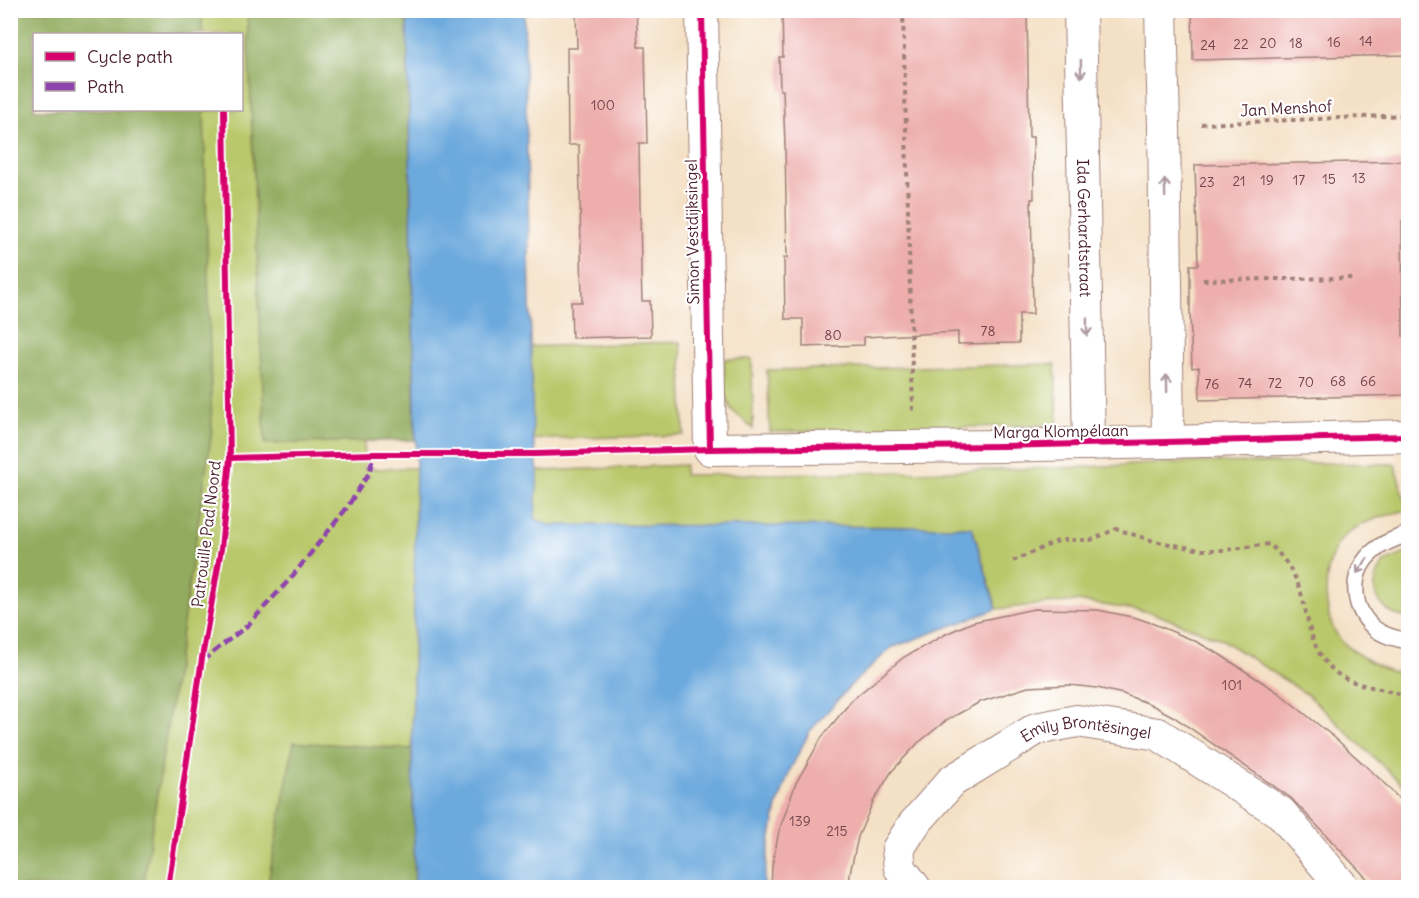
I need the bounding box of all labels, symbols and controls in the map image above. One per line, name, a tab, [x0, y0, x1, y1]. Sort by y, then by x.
house number: 14	[1359, 32, 1373, 50]
legend	[33, 33, 243, 111]
house number: 16	[1327, 33, 1341, 51]
house number: 20	[1260, 34, 1276, 52]
house number: 18	[1289, 34, 1303, 52]
house number: 22	[1233, 35, 1249, 53]
house number: 24	[1200, 36, 1216, 54]
text: Cycle path	[87, 45, 173, 68]
one-way arrow	[1075, 58, 1087, 78]
text: Path	[87, 75, 124, 98]
house number: 100	[591, 96, 615, 114]
street label: Jan Menshof	[1240, 96, 1333, 120]
street label: Simon Vestdijksingel	[681, 159, 703, 305]
street label: Ida Gerhardtstraat	[1073, 159, 1096, 298]
house number: 13	[1352, 169, 1366, 187]
house number: 15	[1322, 170, 1336, 188]
house number: 19	[1260, 171, 1274, 189]
house number: 17	[1293, 171, 1305, 189]
house number: 21	[1232, 172, 1246, 190]
house number: 23	[1199, 173, 1215, 191]
one-way arrow	[1159, 178, 1171, 198]
one-way arrow	[1081, 316, 1092, 336]
house number: 78	[981, 322, 995, 340]
house number: 80	[824, 326, 842, 344]
house number: 68	[1330, 372, 1346, 390]
house number: 66	[1360, 372, 1376, 390]
one-way arrow	[1161, 373, 1173, 393]
house number: 70	[1298, 373, 1314, 391]
house number: 74	[1238, 374, 1252, 392]
house number: 72	[1268, 374, 1283, 392]
house number: 76	[1205, 375, 1219, 393]
street label: Marga Klompélaan	[993, 420, 1129, 442]
street label: Patrouille Pad Noord	[187, 459, 225, 609]
one-way arrow	[1356, 558, 1368, 574]
house number: 101	[1222, 676, 1242, 694]
street label: Emily Brontësingel	[1016, 711, 1153, 746]
house number: 139	[789, 812, 811, 830]
house number: 215	[826, 822, 848, 840]

